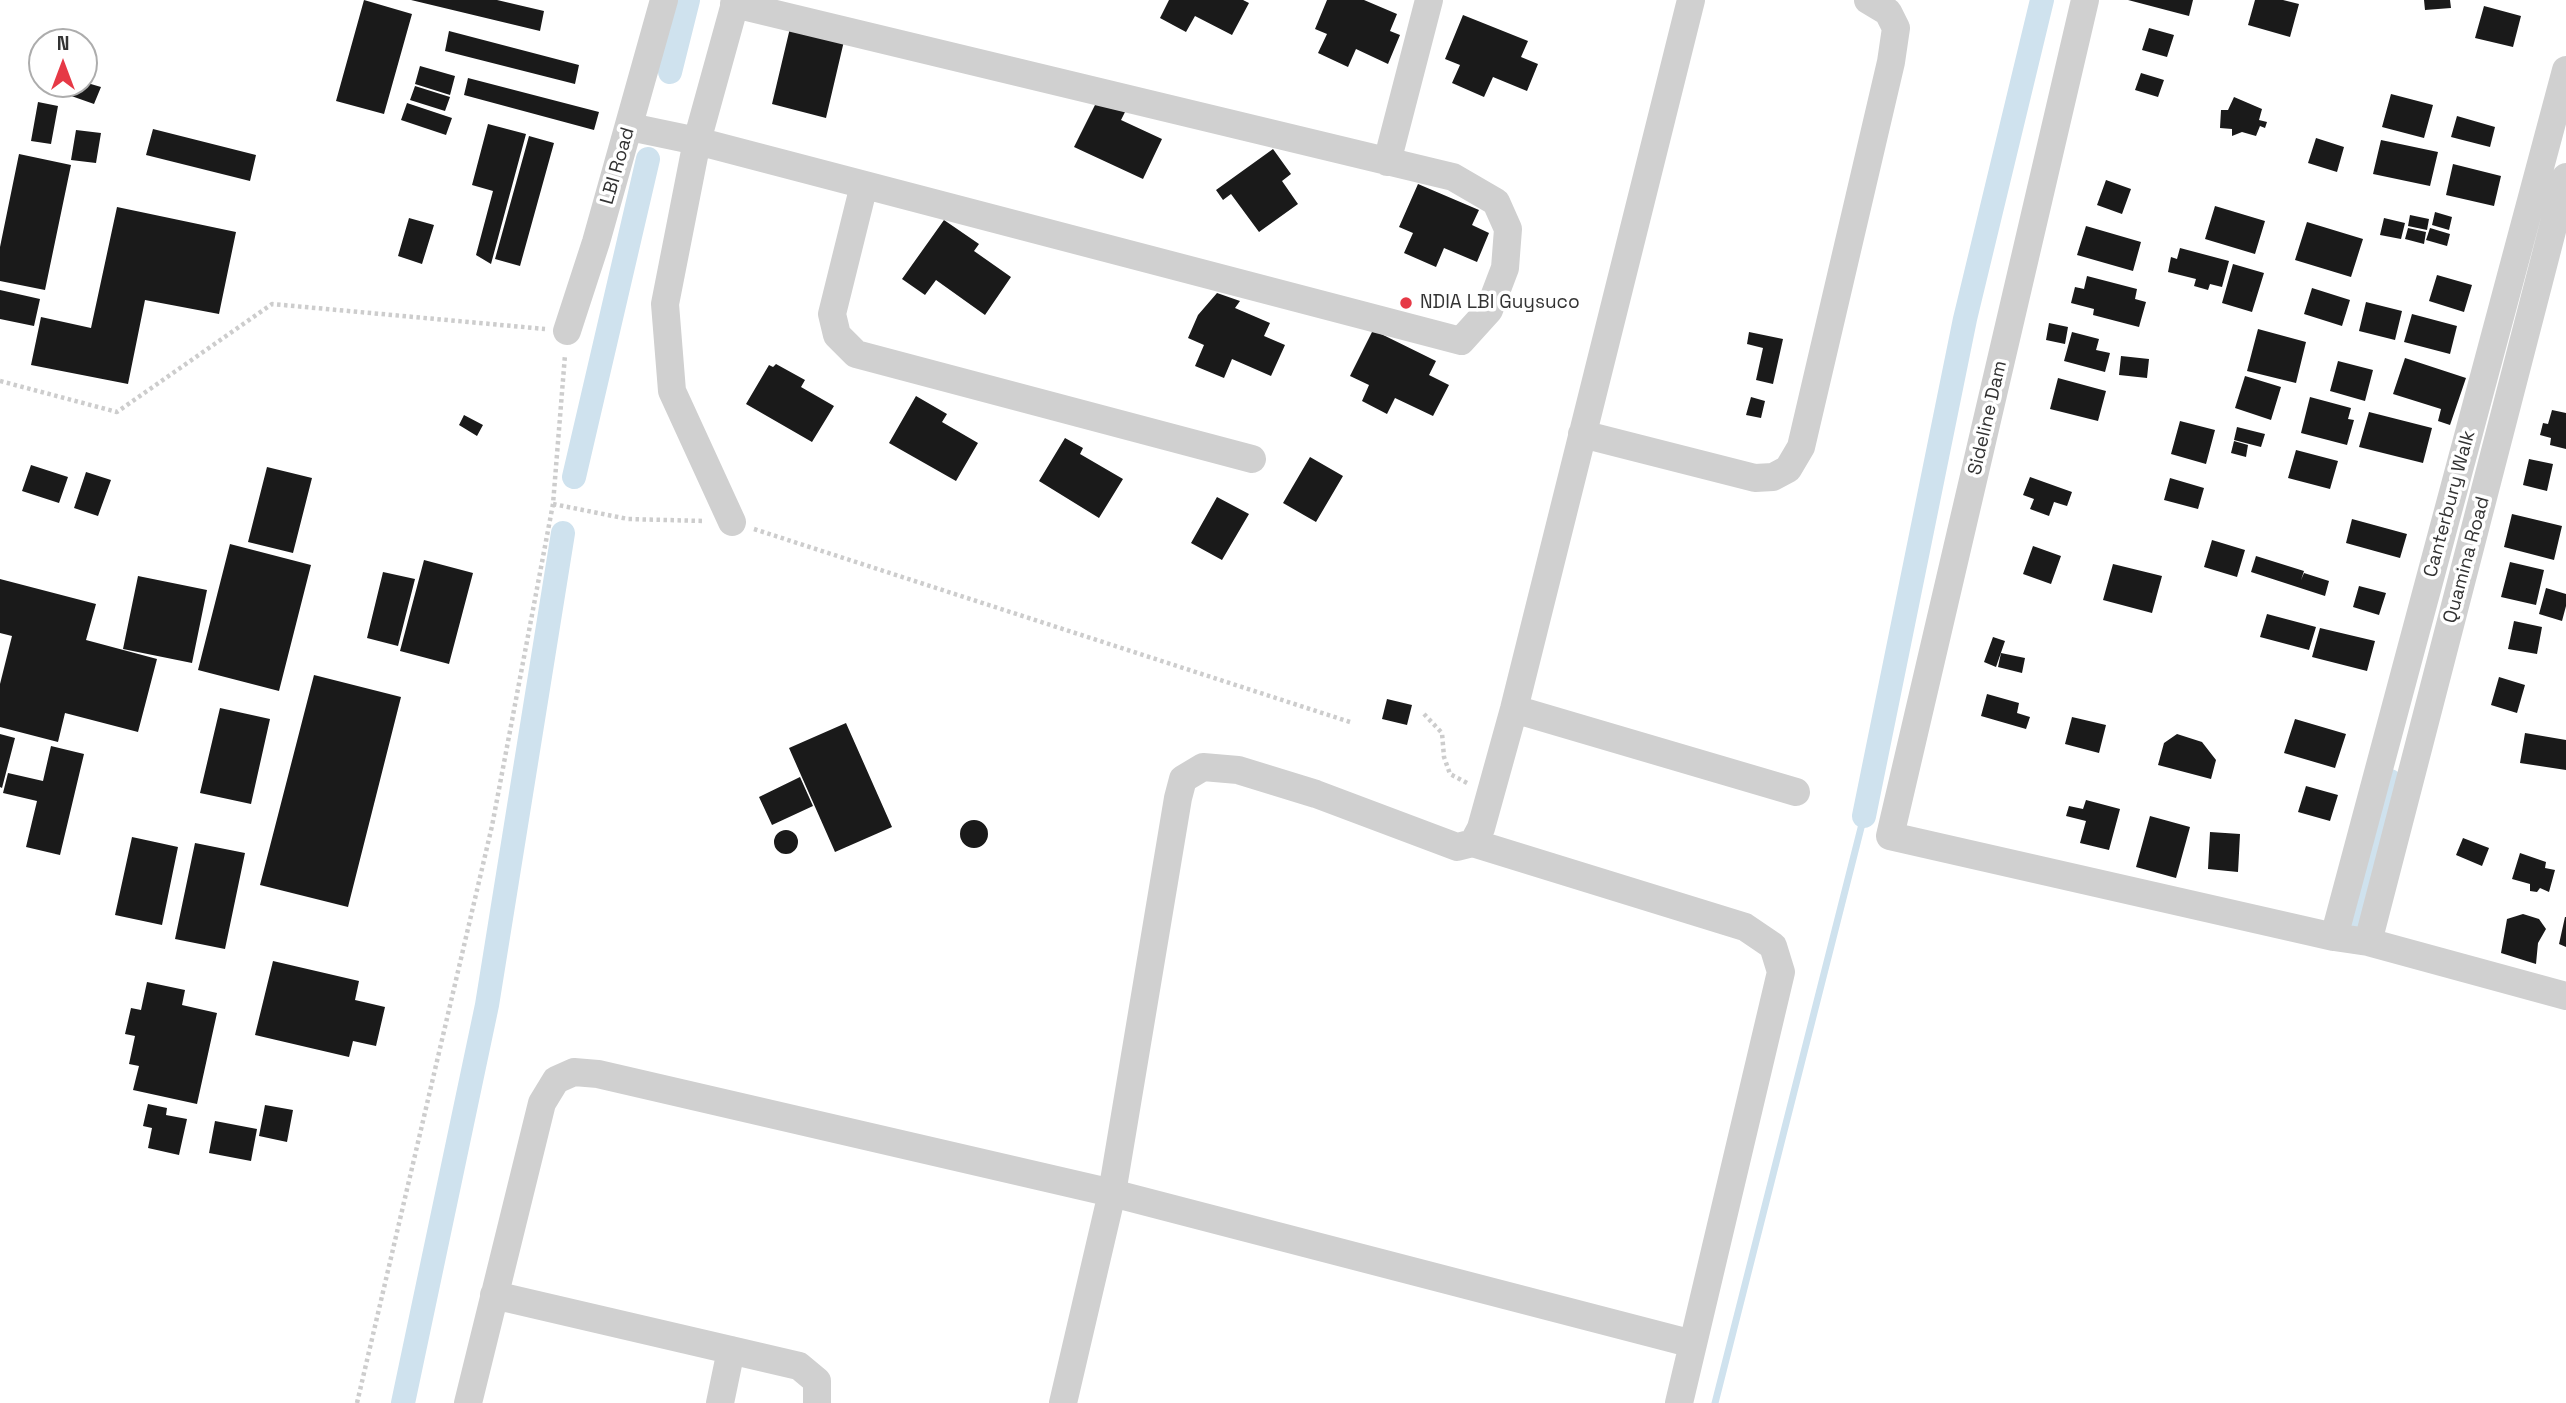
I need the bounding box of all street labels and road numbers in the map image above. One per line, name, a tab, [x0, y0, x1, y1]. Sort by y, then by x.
street label: LBI Road	[596, 125, 640, 207]
street label: Sideline Dam	[1964, 359, 2012, 477]
street label: Canterbury Walk	[2419, 428, 2481, 580]
street label: Quamina Road	[2439, 494, 2495, 626]

